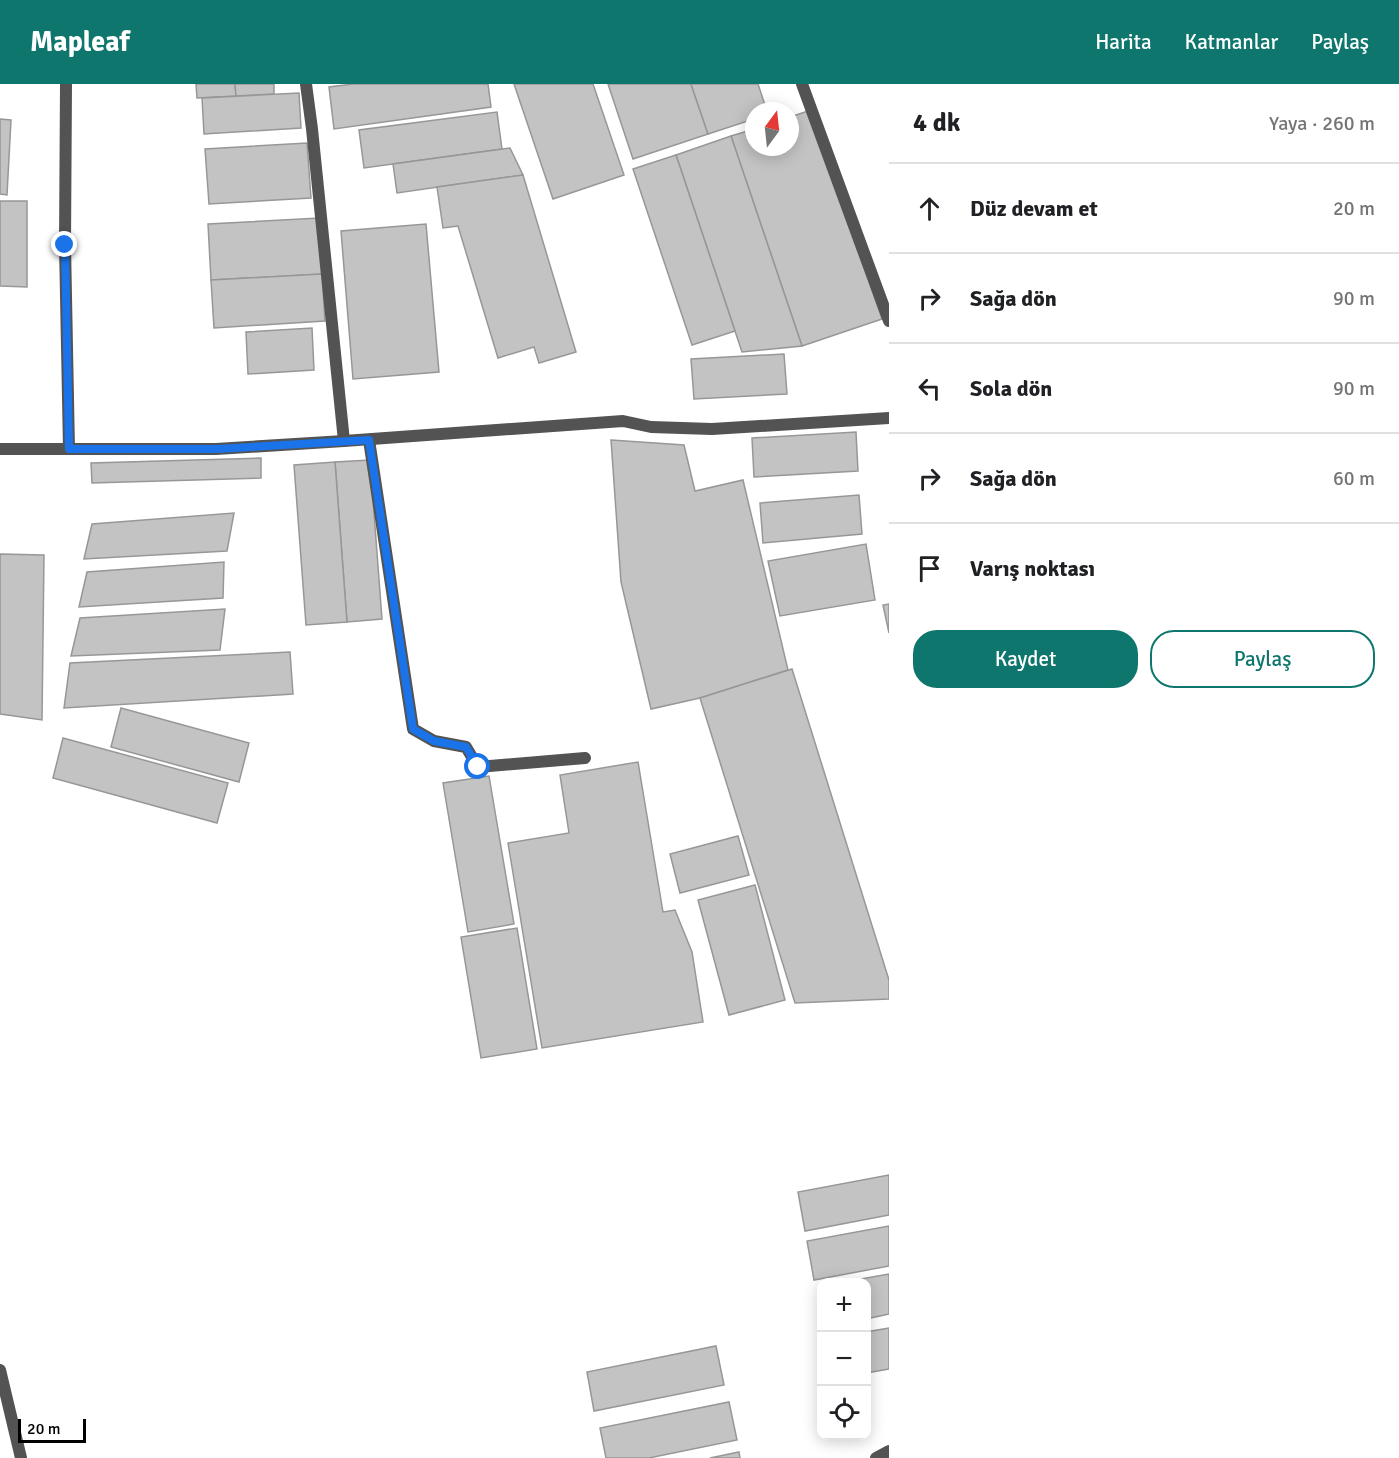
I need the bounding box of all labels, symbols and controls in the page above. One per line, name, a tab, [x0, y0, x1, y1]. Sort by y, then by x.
text: Mapleaf	[30, 25, 130, 59]
text: Harita	[1095, 29, 1152, 55]
text: Katmanlar	[1185, 29, 1278, 55]
text: Paylaş	[1311, 29, 1369, 55]
north arrow	[745, 102, 799, 156]
text: 4 dk	[913, 107, 960, 139]
text: Yaya · 260 m	[1269, 111, 1375, 136]
icon: ahead	[913, 192, 946, 225]
text: Düz devam et	[970, 195, 1098, 222]
text: 20 m	[1333, 196, 1375, 221]
route end	[51, 231, 77, 257]
icon: right	[913, 282, 946, 315]
text: Sağa dön	[970, 285, 1057, 312]
text: 90 m	[1333, 286, 1375, 311]
icon: left	[913, 372, 946, 405]
text: Sola dön	[970, 375, 1052, 402]
text: 90 m	[1333, 376, 1375, 401]
icon: right	[913, 462, 946, 495]
text: Sağa dön	[970, 465, 1057, 492]
text: 60 m	[1333, 466, 1375, 491]
icon: arrive	[913, 552, 946, 585]
text: Varış noktası	[970, 555, 1095, 582]
button: Kaydet	[913, 630, 1138, 688]
button: Paylaş	[1150, 630, 1375, 688]
route start	[464, 753, 490, 779]
map controls	[817, 1278, 871, 1440]
button: +	[817, 1278, 871, 1332]
button: −	[817, 1332, 871, 1386]
button: locate	[817, 1386, 871, 1440]
scale bar	[18, 1416, 86, 1444]
text: 20 m	[27, 1419, 61, 1439]

